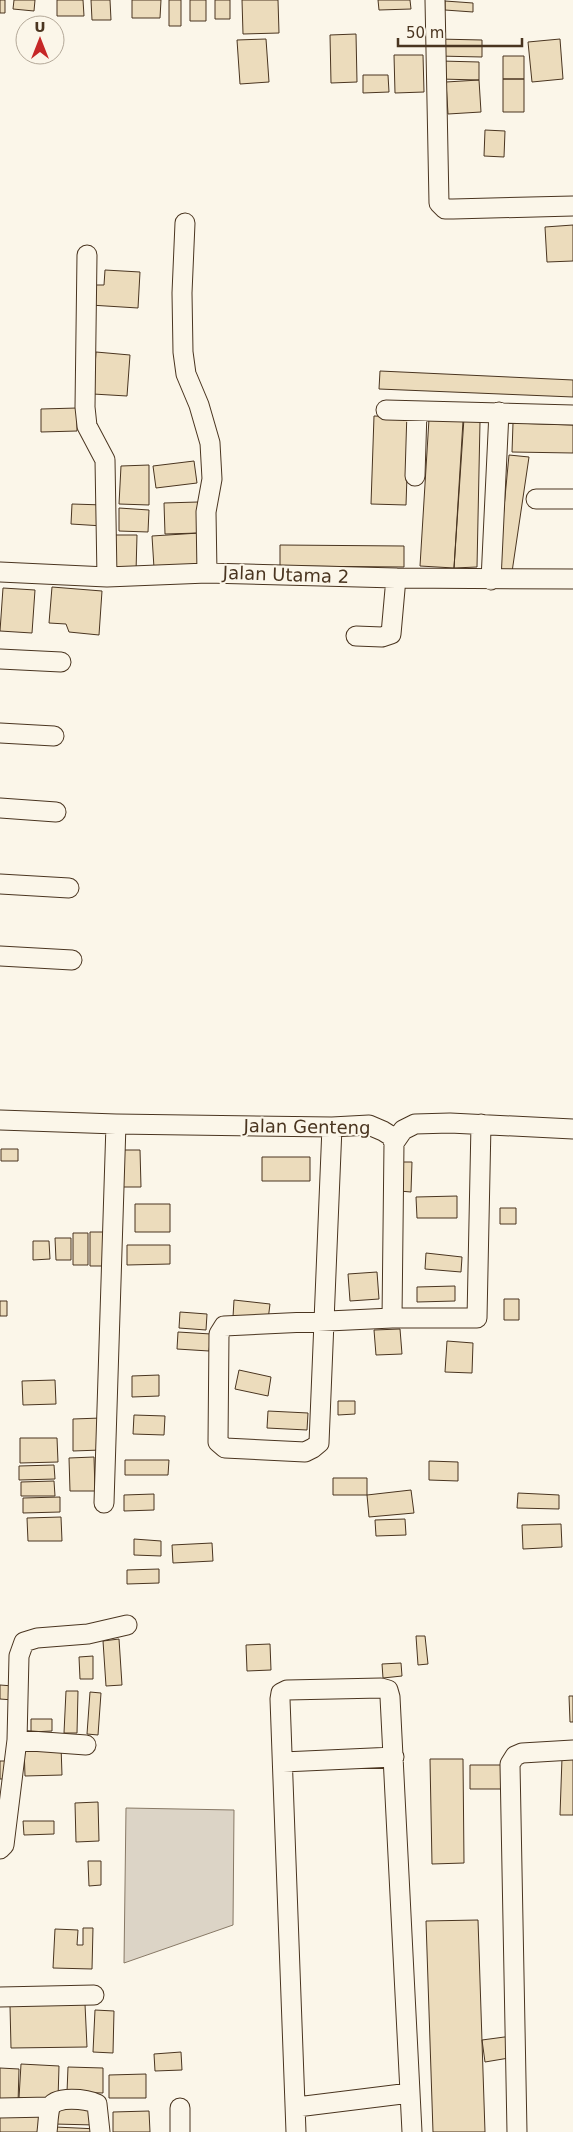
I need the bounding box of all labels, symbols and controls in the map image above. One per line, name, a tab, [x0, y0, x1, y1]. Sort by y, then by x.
north arrow	[15, 15, 65, 65]
scale bar	[398, 15, 522, 47]
text: U	[34, 19, 46, 35]
text: 50 m	[406, 24, 444, 42]
street label: Jalan Utama 2	[221, 562, 350, 587]
street label: Jalan Genteng	[242, 1115, 371, 1138]

